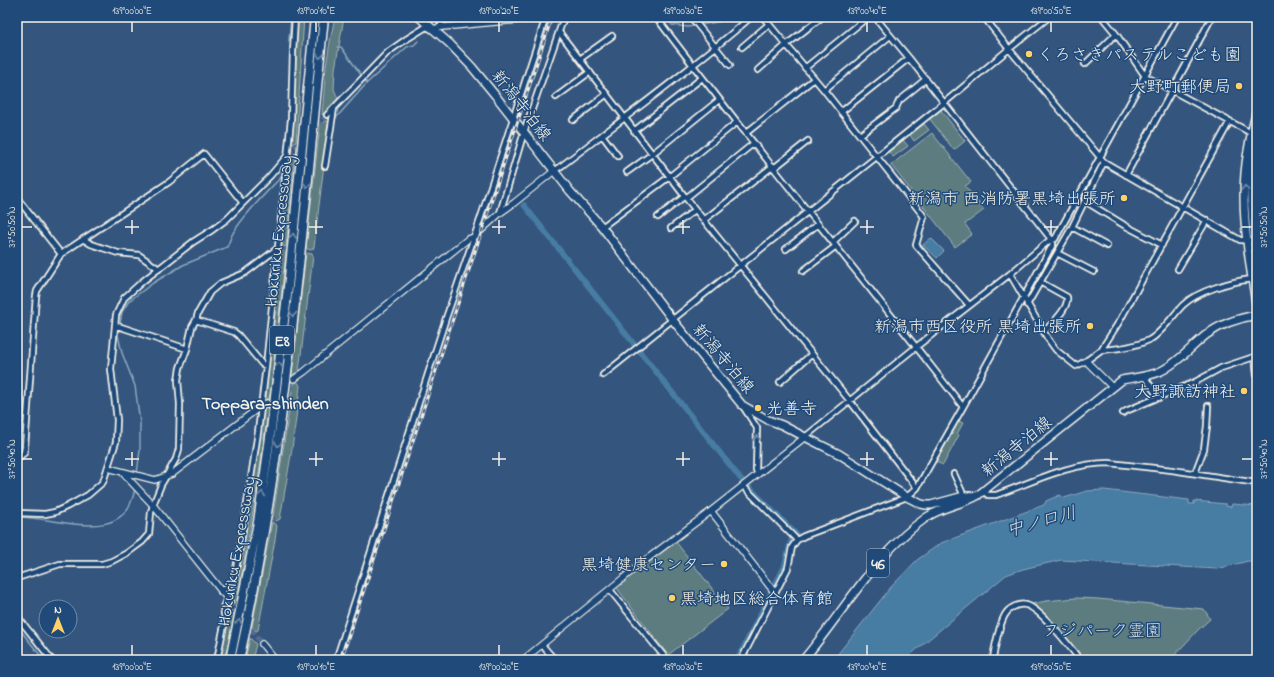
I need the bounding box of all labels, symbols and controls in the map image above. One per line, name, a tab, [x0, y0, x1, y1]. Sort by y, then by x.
text: 139°00'00"E	[112, 4, 152, 19]
text: 139°00'10"E	[297, 4, 335, 19]
text: 139°00'20"E	[479, 4, 519, 19]
text: 139°00'30"E	[663, 4, 703, 19]
text: 139°00'40"E	[847, 4, 887, 19]
text: 139°00'50"E	[1030, 4, 1072, 19]
place label: くろさきパステルこども園	[1037, 43, 1241, 68]
marker: くろさきパステルこども園	[1024, 49, 1034, 59]
one-way arrow	[315, 53, 324, 59]
street label: 新潟寺泊線	[485, 65, 557, 147]
place label: 大野町郵便局	[1129, 75, 1231, 100]
marker: 大野町郵便局	[1234, 81, 1244, 91]
street label: Hokuriku Expressway	[259, 154, 301, 308]
one-way arrow	[303, 182, 312, 188]
one-way arrow	[1241, 185, 1249, 191]
place label: 新潟市 西消防署黒埼出張所	[908, 187, 1116, 212]
marker: 新潟市 西消防署黒埼出張所	[1119, 193, 1129, 203]
text: 37°50'50"N	[5, 206, 20, 248]
text: 37°50'50"N	[1257, 206, 1272, 248]
one-way arrow	[288, 233, 297, 239]
one-way arrow	[289, 311, 298, 318]
place label: 新潟市西区役所 黒埼出張所	[874, 315, 1082, 340]
street label: 新潟寺泊線	[686, 318, 760, 400]
marker: 新潟市西区役所 黒埼出張所	[1085, 321, 1095, 331]
road number: E8	[270, 326, 294, 354]
one-way arrow	[274, 362, 283, 368]
place label: 大野諏訪神社	[1134, 380, 1236, 405]
marker: 大野諏訪神社	[1239, 386, 1249, 396]
district label: Toppara-shinden	[201, 392, 329, 418]
place label: 光善寺	[766, 397, 817, 422]
marker: 光善寺	[753, 403, 763, 413]
street label: 新潟寺泊線	[976, 411, 1058, 484]
one-way arrow	[752, 435, 761, 441]
text: 37°50'40"N	[5, 439, 20, 479]
text: 37°50'40"N	[1257, 439, 1272, 479]
one-way arrow	[274, 440, 283, 447]
street label: Hokuriku Expressway	[212, 474, 264, 629]
one-way arrow	[257, 491, 266, 497]
water label: 中ノ口川	[1003, 501, 1080, 545]
road number: 46	[867, 549, 889, 577]
place label: 黒埼健康センター	[581, 553, 716, 578]
marker: 黒埼健康センター	[719, 559, 729, 569]
place label: 黒埼地区総合体育館	[680, 587, 833, 612]
marker: 黒埼地区総合体育館	[667, 593, 677, 603]
north arrow	[38, 599, 78, 639]
text: N	[54, 602, 62, 618]
one-way arrow	[234, 619, 242, 625]
park label: フジパーク霊園	[1042, 619, 1162, 644]
text: 139°00'00"E	[112, 660, 152, 675]
text: 139°00'10"E	[297, 660, 335, 675]
text: 139°00'20"E	[479, 660, 519, 675]
text: 139°00'30"E	[663, 660, 703, 675]
text: 139°00'40"E	[847, 660, 887, 675]
text: 139°00'50"E	[1030, 660, 1072, 675]

